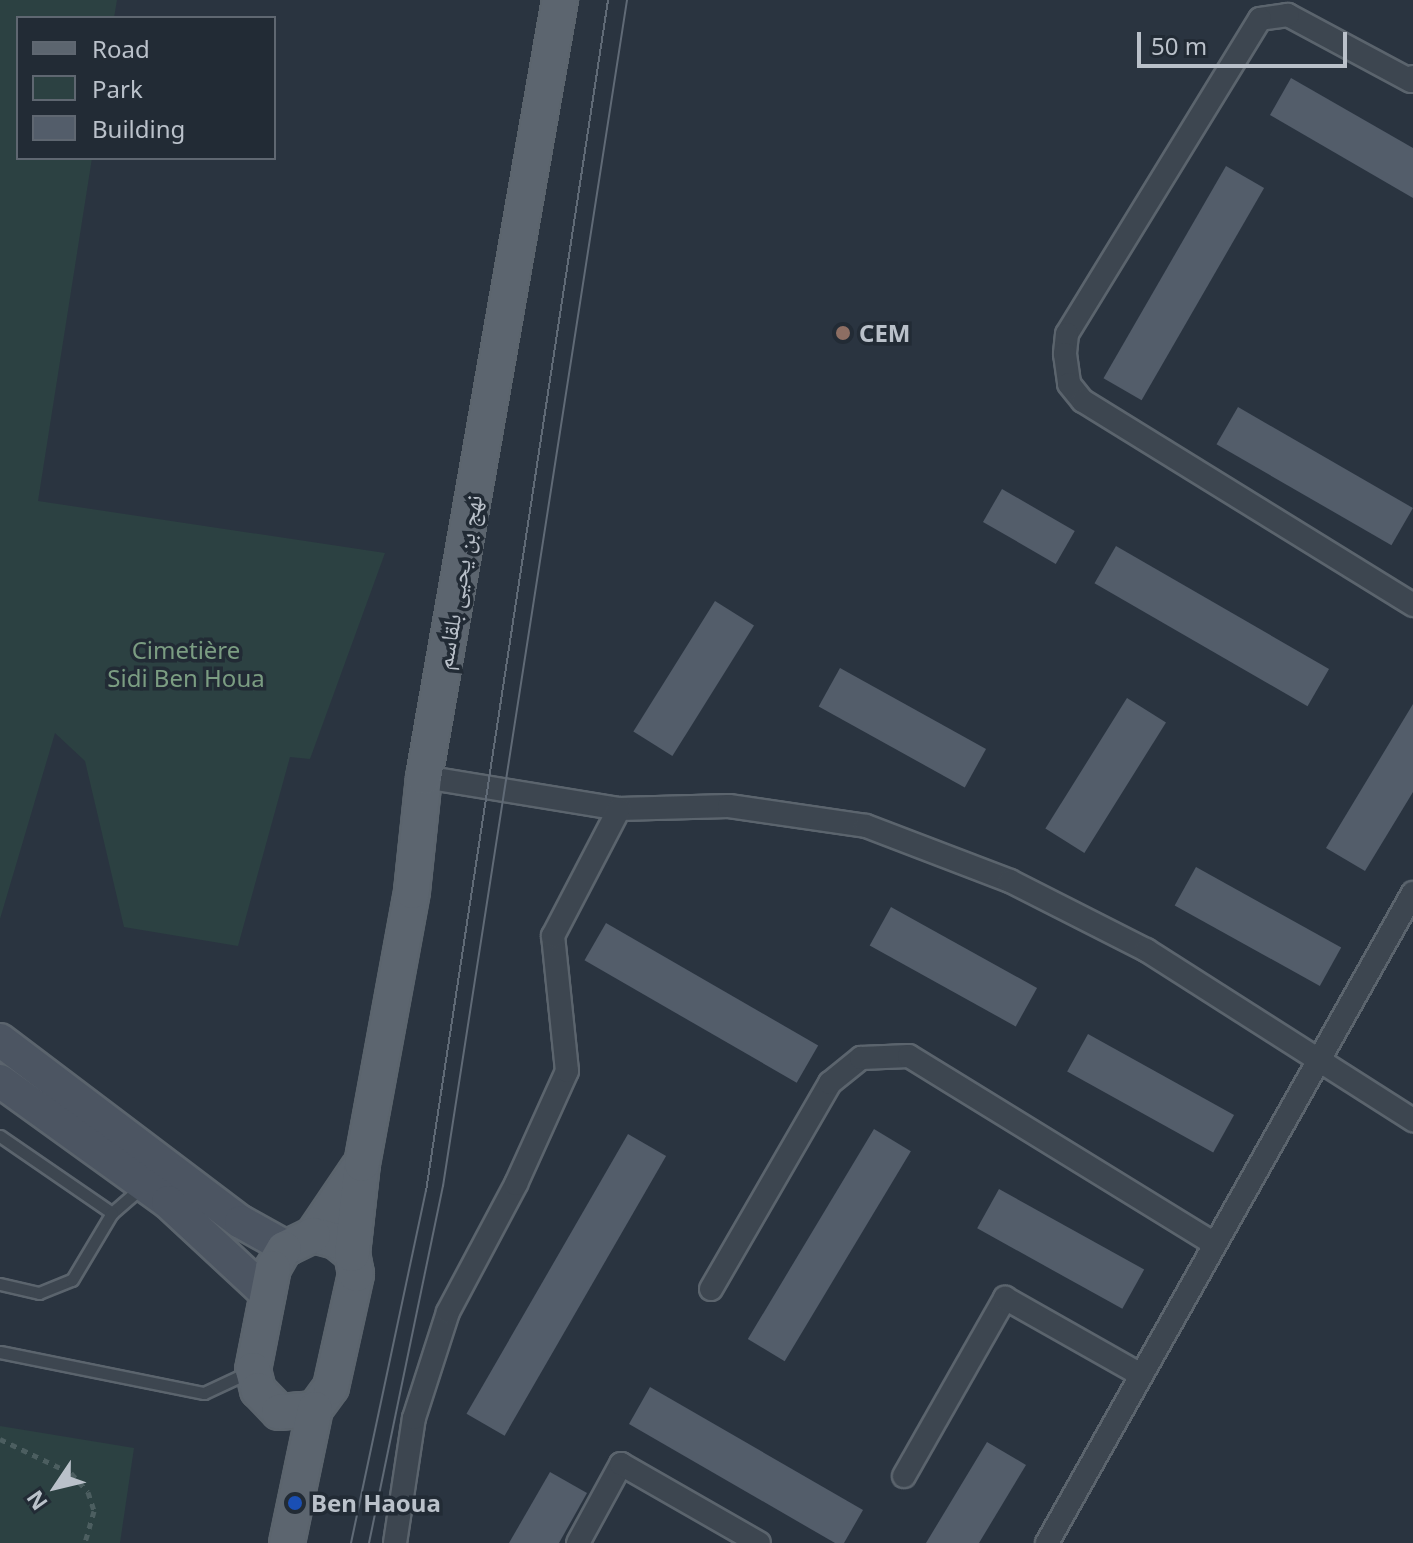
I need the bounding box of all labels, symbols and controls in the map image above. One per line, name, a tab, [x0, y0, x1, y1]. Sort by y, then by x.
legend	[16, 16, 276, 160]
scale bar	[1141, 16, 1351, 66]
text: 50 m	[1151, 29, 1207, 62]
text: Road	[92, 32, 150, 65]
text: Park	[92, 72, 143, 105]
text: Building	[92, 112, 185, 145]
place label: CEM	[859, 319, 910, 347]
marker: CEM	[834, 324, 852, 342]
street label: نهج بن يحيى بلقاسم	[428, 492, 488, 672]
park label: Cimetière Sidi Ben Houa	[107, 636, 265, 692]
north arrow	[16, 1447, 96, 1527]
text: N	[19, 1485, 54, 1517]
place label: Ben Haoua	[311, 1489, 441, 1517]
marker: Ben Haoua	[286, 1494, 304, 1512]

